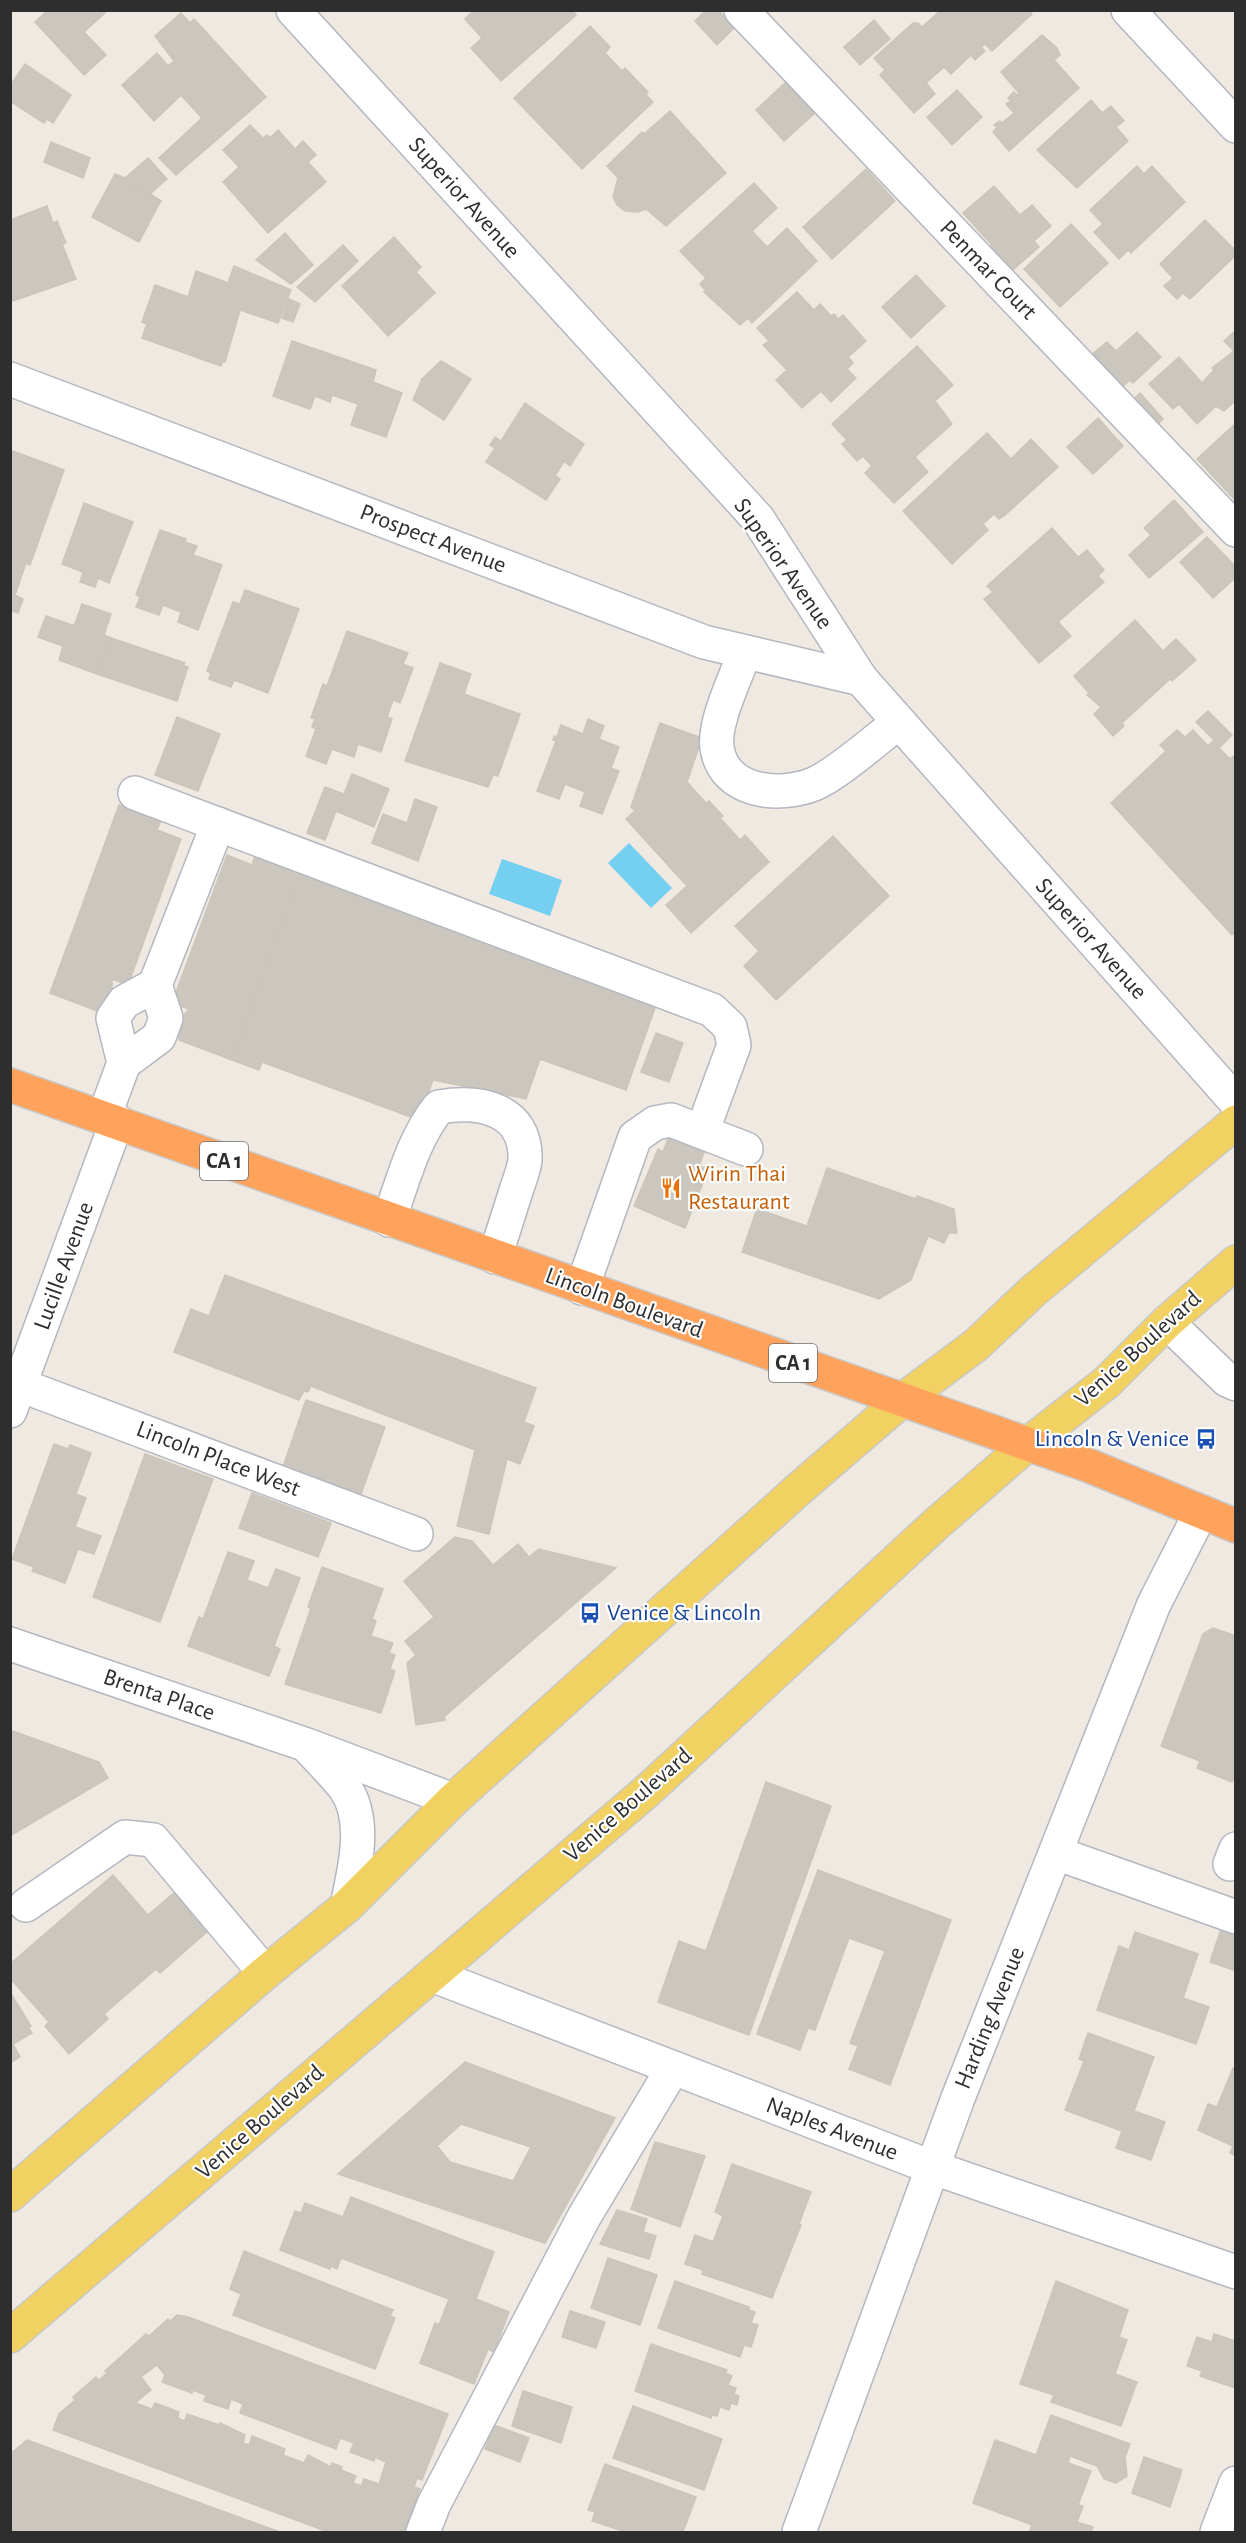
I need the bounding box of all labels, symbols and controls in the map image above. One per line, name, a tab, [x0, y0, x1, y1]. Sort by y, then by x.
street label: Superior Avenue	[404, 133, 524, 263]
street label: Penmar Court	[935, 216, 1041, 324]
street label: Superior Avenue	[729, 494, 837, 634]
street label: Prospect Avenue	[357, 500, 509, 578]
street label: Superior Avenue	[1031, 874, 1151, 1004]
road number: CA 1	[200, 1142, 248, 1180]
place label: Wirin Thai Restaurant	[688, 1162, 790, 1214]
restaurant icon: Wirin Thai Restaurant	[659, 1176, 683, 1200]
street label: Lucille Avenue	[30, 1199, 98, 1333]
street label: Lincoln Boulevard	[542, 1263, 706, 1343]
street label: Venice Boulevard	[1070, 1286, 1206, 1412]
road number: CA 1	[769, 1344, 817, 1382]
street label: Lincoln Place West	[133, 1417, 303, 1501]
place label: Lincoln & Venice	[1035, 1427, 1189, 1451]
bus stop icon: Lincoln & Venice	[1194, 1427, 1218, 1451]
bus stop icon: Venice & Lincoln	[578, 1601, 602, 1625]
place label: Venice & Lincoln	[607, 1601, 761, 1625]
street label: Brenta Place	[100, 1665, 218, 1725]
street label: Venice Boulevard	[560, 1743, 696, 1867]
street label: Harding Avenue	[951, 1944, 1029, 2092]
street label: Venice Boulevard	[192, 2060, 328, 2184]
street label: Naples Avenue	[763, 2093, 901, 2165]

